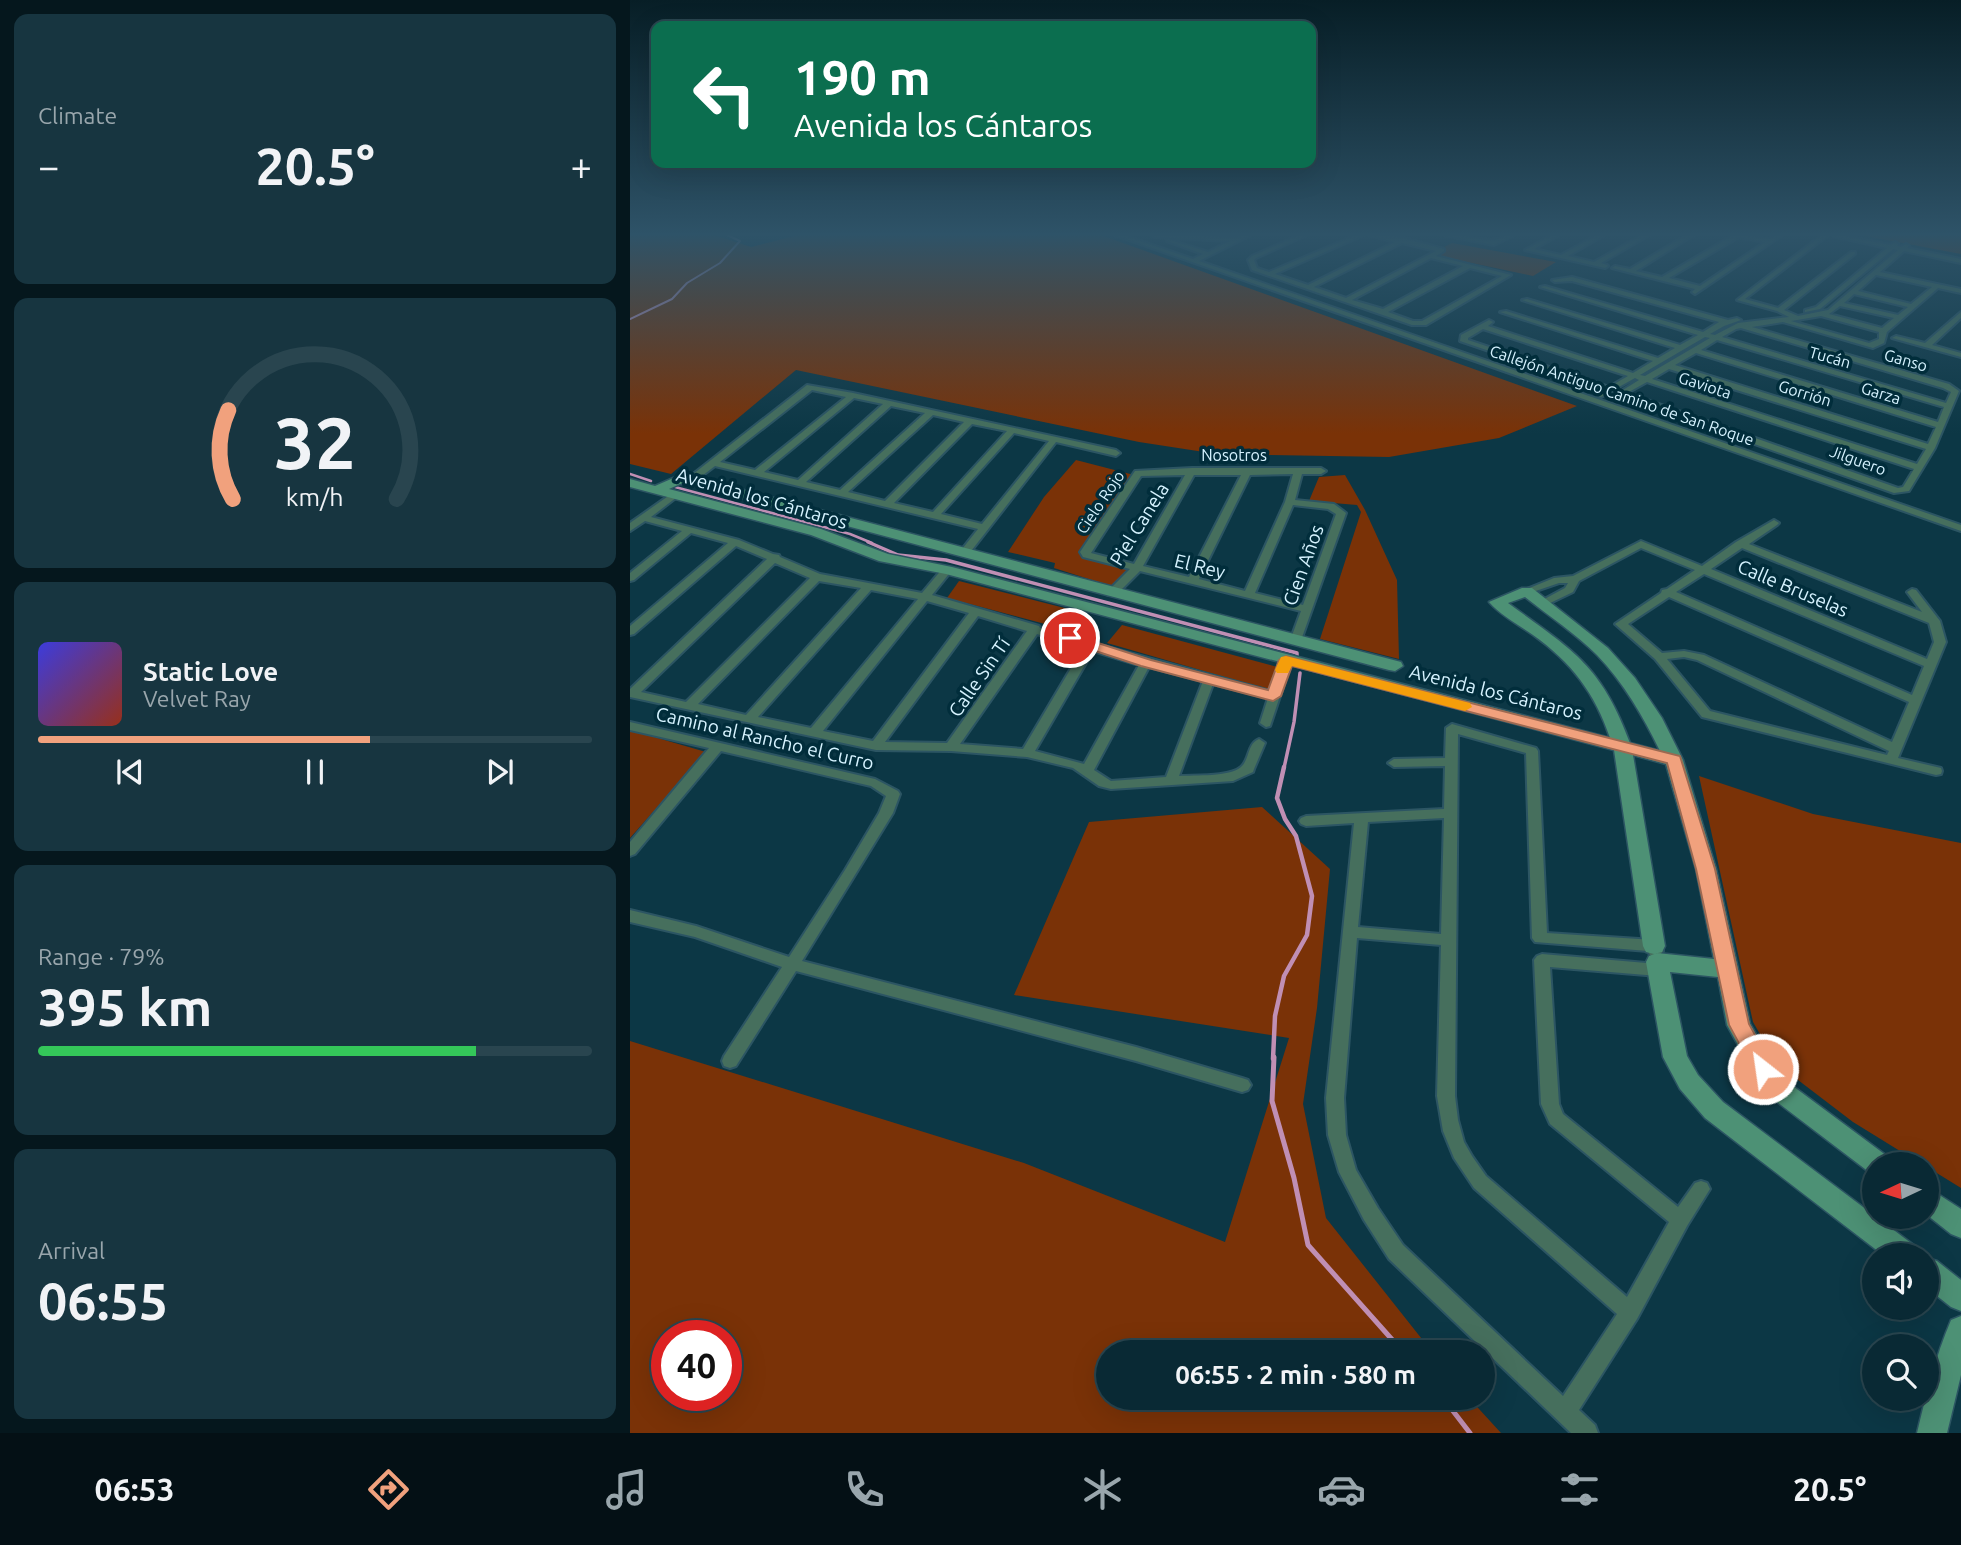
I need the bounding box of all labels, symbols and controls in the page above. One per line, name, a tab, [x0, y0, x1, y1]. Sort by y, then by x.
icon: left	[679, 49, 770, 140]
text: 190 m	[794, 49, 931, 104]
text: Climate	[38, 103, 117, 128]
text: Avenida los Cántaros	[794, 107, 1093, 143]
text: 20.5°	[255, 137, 375, 195]
text: −	[38, 145, 59, 187]
text: +	[571, 145, 592, 187]
street label: Callejón Antiguo Camino de San Roque	[1488, 341, 1756, 449]
street label: Tucán	[1807, 343, 1853, 371]
street label: Ganso	[1882, 345, 1930, 375]
street label: Gaviota	[1676, 368, 1734, 402]
street label: Gorrión	[1776, 376, 1834, 410]
street label: Garza	[1859, 378, 1903, 408]
text: 32	[274, 401, 356, 483]
street label: Jilguero	[1827, 442, 1889, 478]
street label: Nosotros	[1201, 446, 1267, 464]
street label: Avenida los Cántaros	[674, 463, 850, 533]
street label: Cielo Rojo	[1072, 467, 1128, 537]
street label: Piel Canela	[1105, 479, 1173, 569]
text: km/h	[286, 482, 344, 510]
street label: Cien Años	[1278, 522, 1328, 608]
street label: El Rey	[1172, 549, 1228, 583]
street label: Calle Bruselas	[1734, 555, 1852, 621]
pin	[1040, 608, 1100, 668]
icon: arrive	[1051, 619, 1089, 657]
street label: Calle Sin Tí	[944, 633, 1014, 721]
text: Static Love	[143, 657, 278, 686]
street label: Avenida los Cántaros	[1407, 660, 1585, 724]
text: Velvet Ray	[143, 686, 251, 711]
street label: Camino al Rancho el Curro	[654, 702, 876, 774]
icon: previous	[111, 753, 149, 791]
icon: pause	[296, 753, 334, 791]
icon: next	[481, 753, 519, 791]
text: Range · 79%	[38, 944, 165, 969]
text: 395 km	[38, 978, 212, 1036]
position arrow	[1726, 1032, 1800, 1106]
north arrow	[1862, 1152, 1939, 1228]
map controls	[1862, 1152, 1939, 1411]
text: Arrival	[38, 1238, 105, 1263]
button: sound	[1862, 1243, 1939, 1320]
text: 06:55	[38, 1272, 168, 1330]
speed limit sign: 40	[651, 1320, 742, 1411]
button: search	[1862, 1334, 1939, 1411]
text: 06:55 · 2 min · 580 m	[1175, 1360, 1416, 1389]
icon: directions	[364, 1465, 413, 1514]
icon: music	[602, 1465, 651, 1514]
icon: phone	[840, 1465, 889, 1514]
icon: climate	[1078, 1465, 1127, 1514]
icon: car	[1317, 1465, 1366, 1514]
icon: filters	[1555, 1465, 1604, 1514]
text: 06:53	[95, 1471, 175, 1507]
text: 20.5°	[1793, 1471, 1866, 1507]

